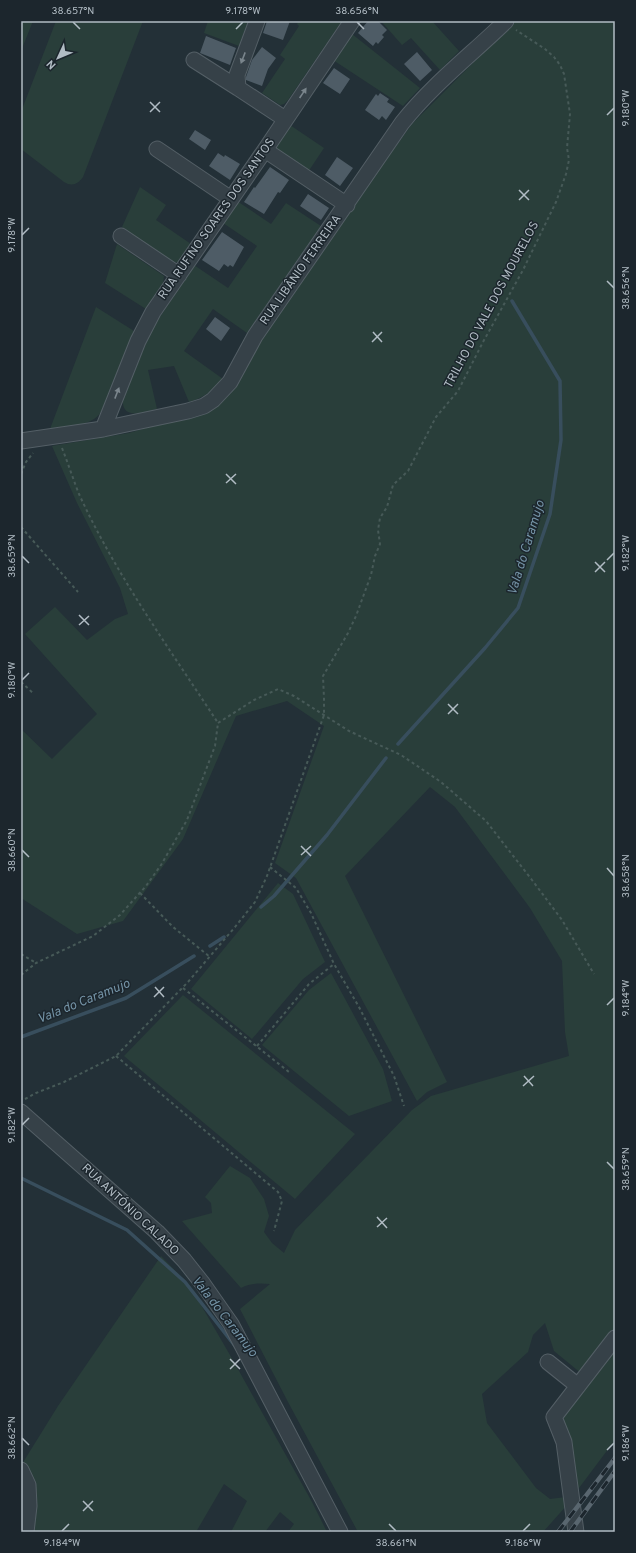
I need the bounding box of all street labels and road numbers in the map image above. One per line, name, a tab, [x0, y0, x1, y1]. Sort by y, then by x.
street label: RUA RUFINO SOARES DOS SANTOS	[155, 135, 279, 303]
street label: RUA LIBÂNIO FERREIRA	[257, 212, 345, 328]
street label: TRILHO DO VALE DOS MOURELOS	[441, 219, 543, 391]
street label: RUA ANTÓNIO CALADO	[78, 1161, 182, 1259]

